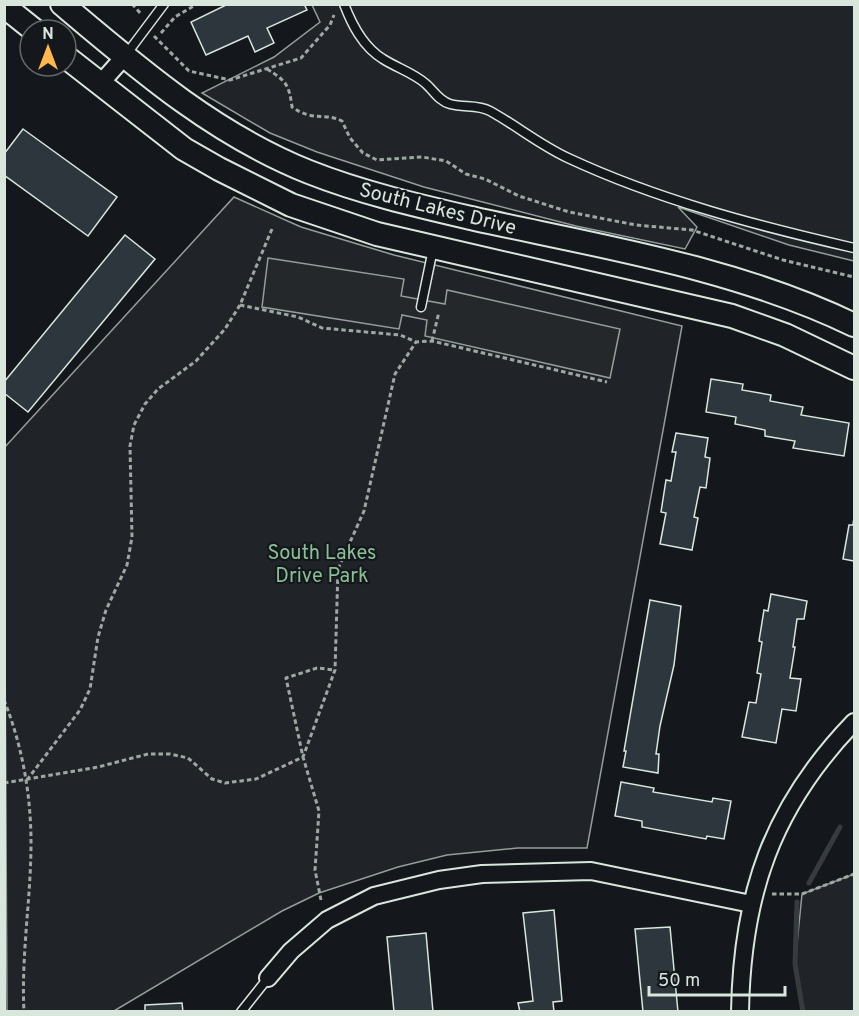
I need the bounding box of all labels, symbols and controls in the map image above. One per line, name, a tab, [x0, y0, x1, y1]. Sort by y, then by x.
north arrow	[18, 18, 78, 78]
text: N	[42, 25, 54, 45]
street label: South Lakes Drive	[356, 178, 519, 242]
park label: South Lakes Drive Park	[268, 541, 376, 590]
scale bar	[649, 959, 786, 997]
text: 50 m	[658, 970, 700, 993]

